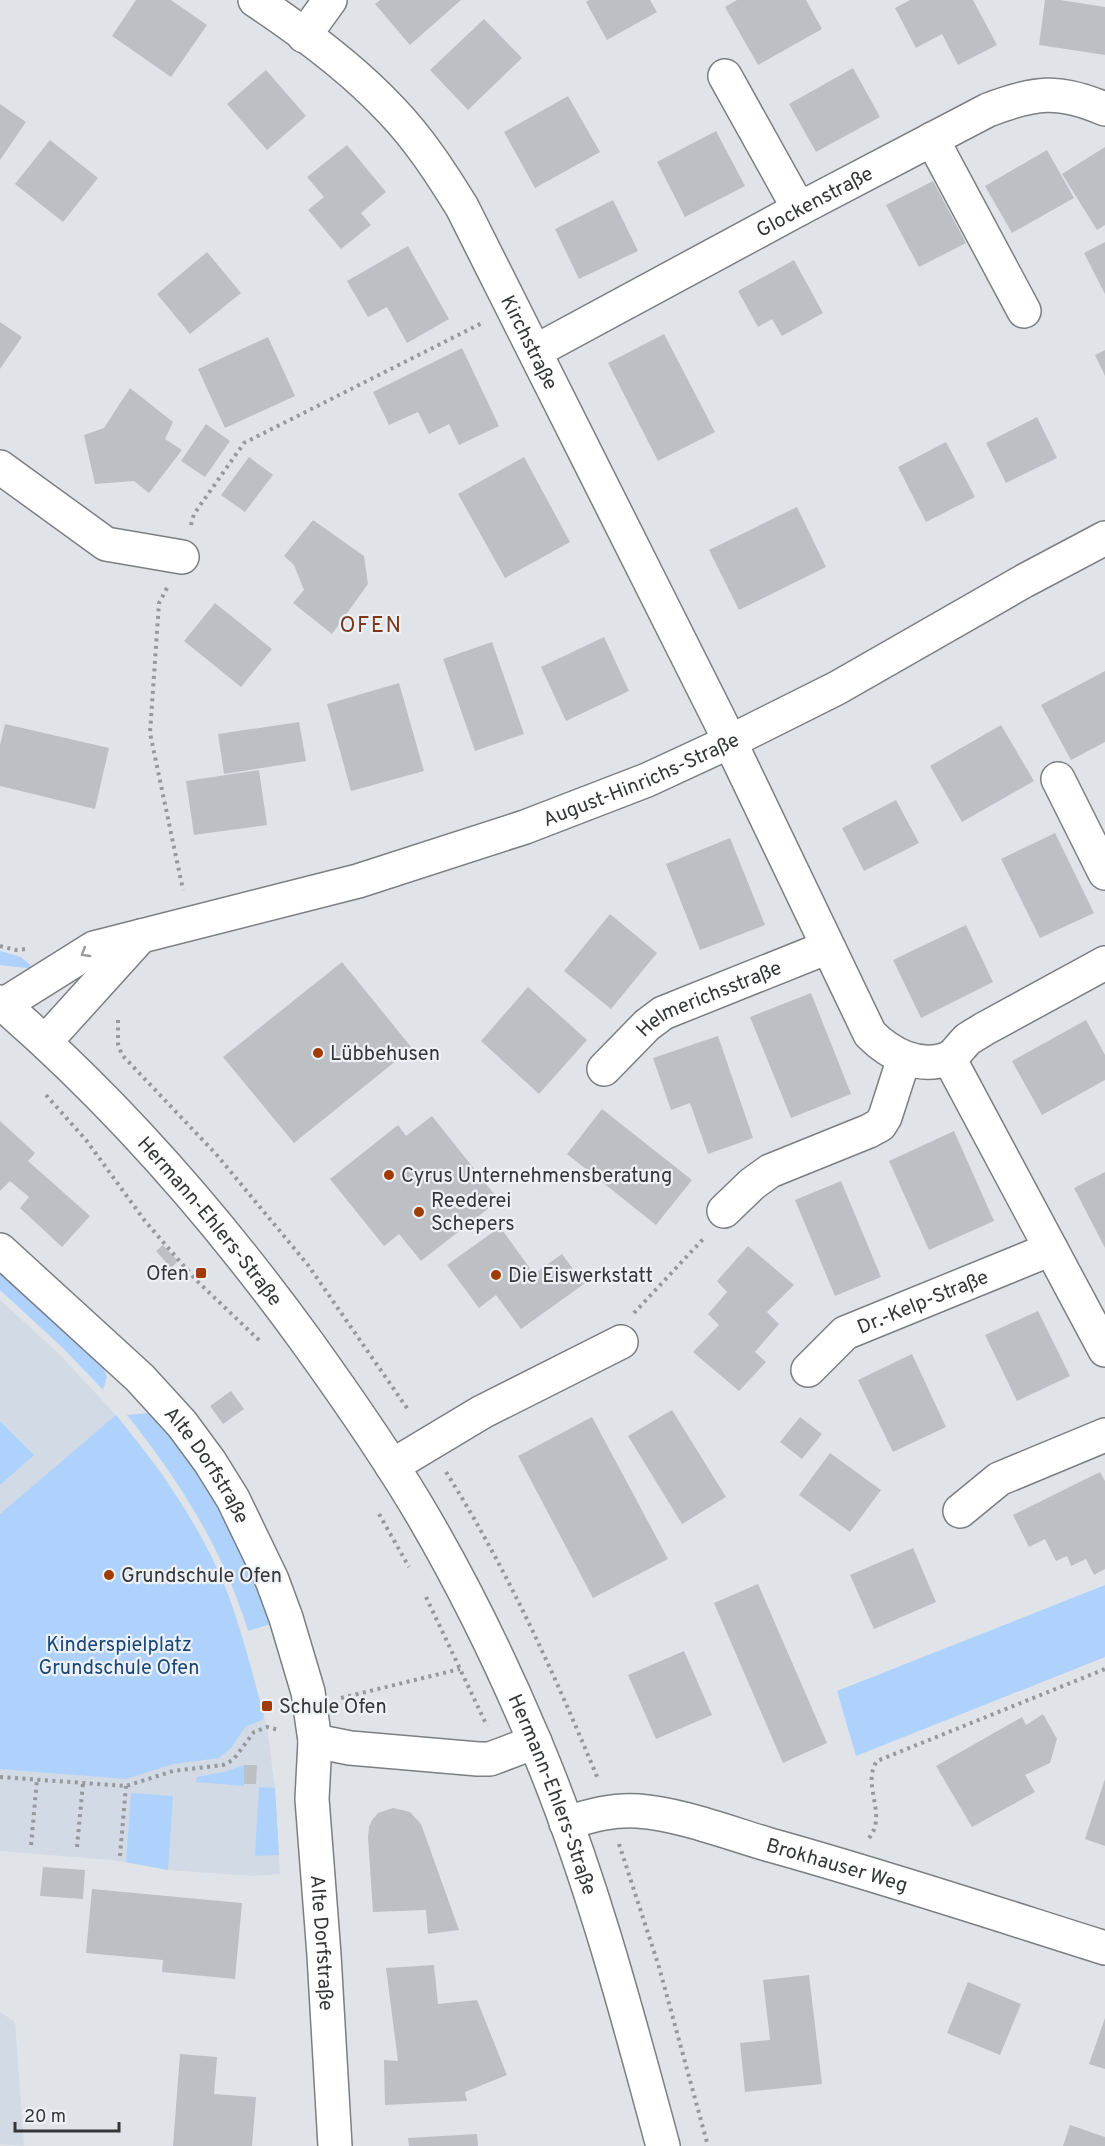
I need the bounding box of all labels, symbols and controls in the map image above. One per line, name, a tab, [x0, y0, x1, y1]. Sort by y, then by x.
street label: Glockenstraße	[752, 162, 878, 245]
street label: Kirchstraße	[493, 291, 563, 395]
district label: OFEN	[340, 613, 402, 640]
street label: August-Hinrichs-Straße	[539, 728, 744, 834]
one-way arrow	[81, 946, 91, 957]
street label: Helmerichsstraße	[631, 956, 786, 1044]
place label: Lübbehusen	[330, 1042, 440, 1068]
marker: Lübbehusen	[311, 1046, 325, 1060]
street label: Hermann-Ehlers-Straße	[131, 1132, 287, 1312]
place label: Cyrus Unternehmensberatung	[401, 1164, 672, 1190]
marker: Cyrus Unternehmensberatung	[382, 1168, 396, 1182]
place label: Reederei Schepers	[431, 1189, 515, 1238]
marker: Reederei Schepers	[412, 1205, 426, 1219]
place label: Ofen	[146, 1262, 189, 1288]
place label: Die Eiswerkstatt	[508, 1264, 653, 1290]
street label: Dr.-Kelp-Straße	[854, 1265, 993, 1342]
marker: Ofen	[194, 1266, 208, 1280]
marker: Die Eiswerkstatt	[489, 1268, 503, 1282]
street label: Alte Dorfstraße	[157, 1402, 254, 1528]
place label: Grundschule Ofen	[121, 1564, 282, 1590]
marker: Grundschule Ofen	[102, 1568, 116, 1582]
park label: Kinderspielplatz Grundschule Ofen	[39, 1633, 199, 1682]
street label: Hermann-Ehlers-Straße	[501, 1690, 601, 1899]
place label: Schule Ofen	[279, 1695, 387, 1721]
marker: Schule Ofen	[260, 1699, 274, 1713]
street label: Brokhauser Weg	[763, 1834, 911, 1900]
street label: Alte Dorfstraße	[303, 1874, 338, 2011]
scale bar	[15, 2095, 118, 2133]
text: 20 m	[24, 2106, 66, 2129]

